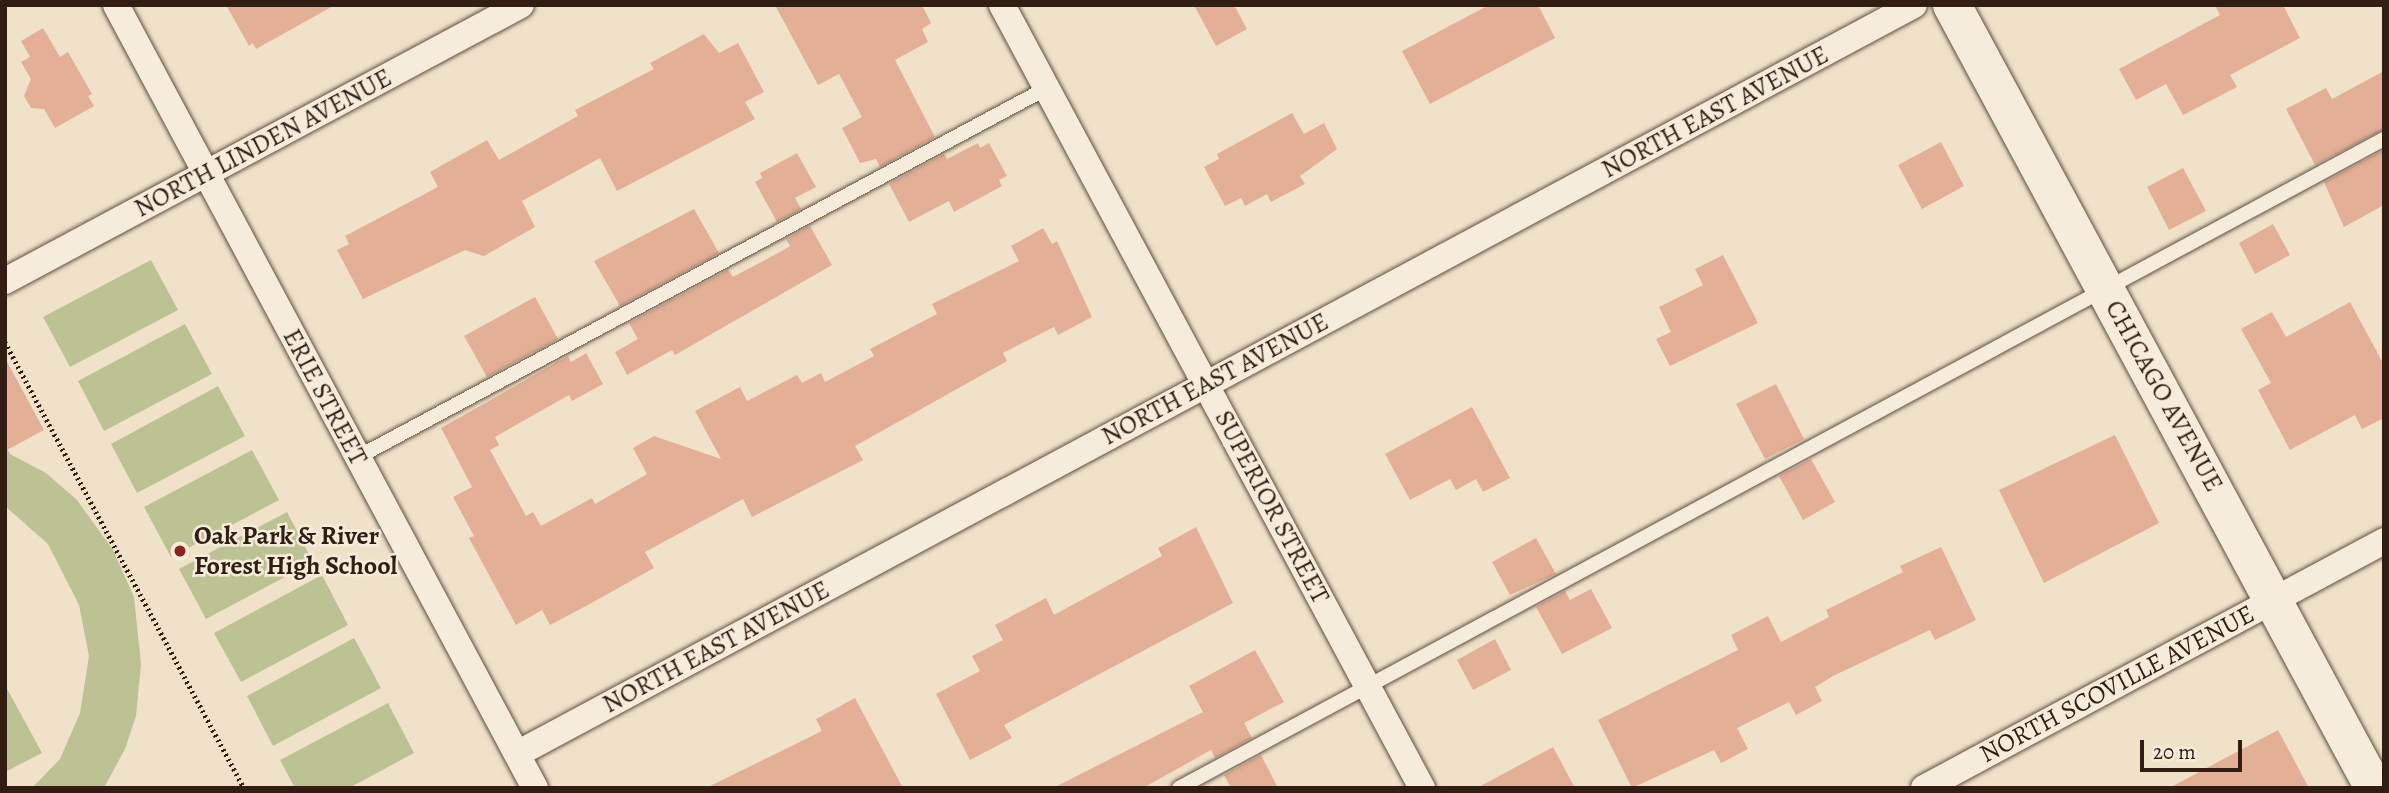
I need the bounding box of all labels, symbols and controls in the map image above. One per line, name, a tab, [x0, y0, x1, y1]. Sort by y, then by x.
street label: NORTH EAST AVENUE	[1596, 39, 1834, 185]
street label: NORTH LINDEN AVENUE	[129, 62, 397, 224]
street label: CHICAGO AVENUE	[2098, 295, 2230, 497]
street label: NORTH EAST AVENUE	[1096, 306, 1334, 452]
street label: ERIE STREET	[276, 323, 374, 471]
street label: SUPERIOR STREET	[1208, 405, 1336, 609]
place label: Oak Park & River Forest High School	[194, 520, 397, 582]
marker: Oak Park & River Forest High School	[172, 543, 188, 559]
street label: NORTH EAST AVENUE	[597, 574, 835, 720]
street label: NORTH SCOVILLE AVENUE	[1974, 598, 2260, 770]
scale bar	[2144, 726, 2246, 770]
text: 20 m	[2153, 738, 2196, 766]

